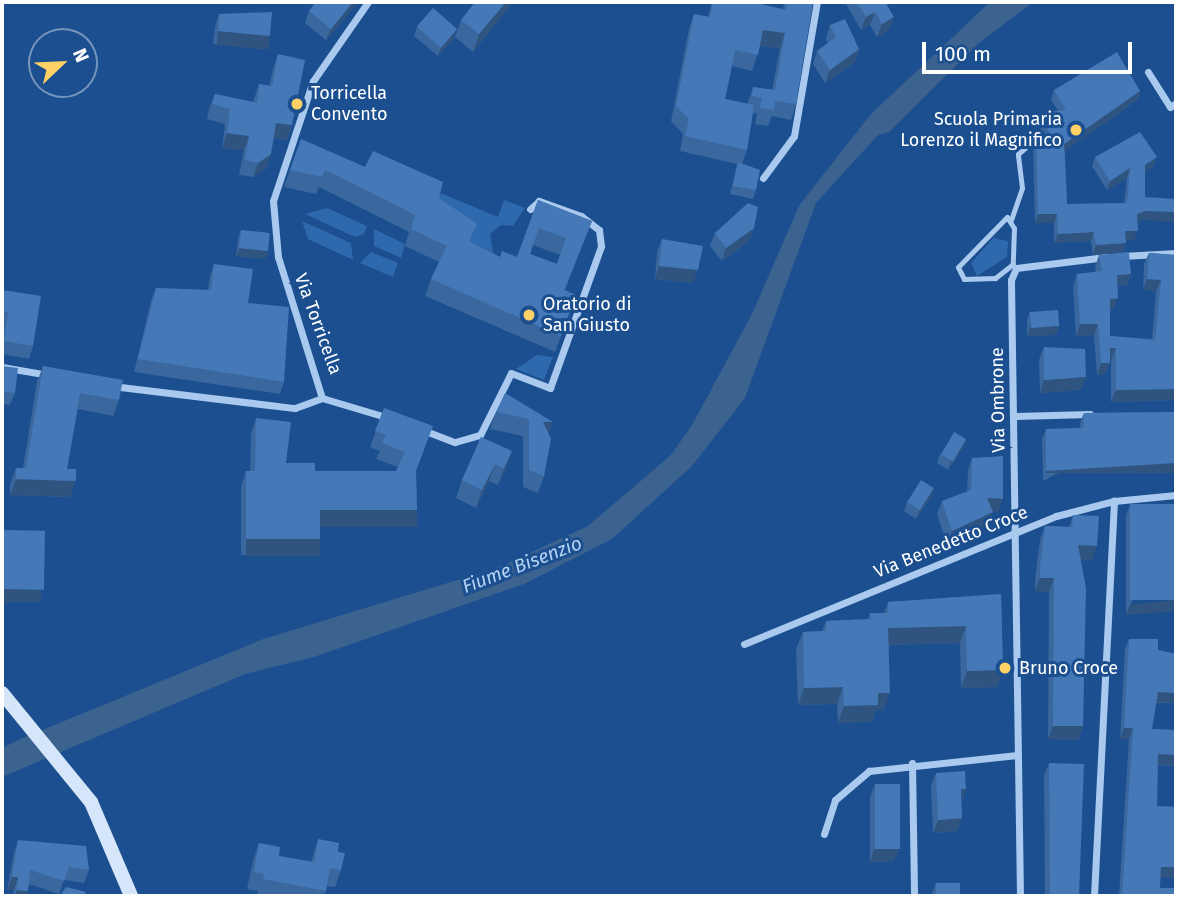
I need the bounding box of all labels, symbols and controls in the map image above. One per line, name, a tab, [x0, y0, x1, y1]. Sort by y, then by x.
north arrow	[28, 28, 98, 98]
scale bar	[926, 28, 1136, 72]
text: 100 m	[935, 41, 991, 67]
text: N	[68, 45, 94, 66]
place label: Torricella Convento	[311, 83, 388, 126]
marker: Torricella Convento	[289, 96, 305, 112]
place label: Scuola Primaria Lorenzo il Magnifico	[900, 109, 1062, 152]
marker: Scuola Primaria Lorenzo il Magnifico	[1068, 122, 1084, 138]
street label: Via Torricella	[290, 271, 346, 377]
place label: Oratorio di San Giusto	[543, 294, 631, 336]
marker: Oratorio di San Giusto	[521, 307, 537, 323]
street label: Via Ombrone	[986, 347, 1010, 453]
street label: Via Benedetto Croce	[871, 501, 1031, 583]
water label: Fiume Bisenzio	[459, 532, 585, 598]
place label: Bruno Croce	[1019, 657, 1118, 679]
marker: Bruno Croce	[997, 660, 1013, 676]

